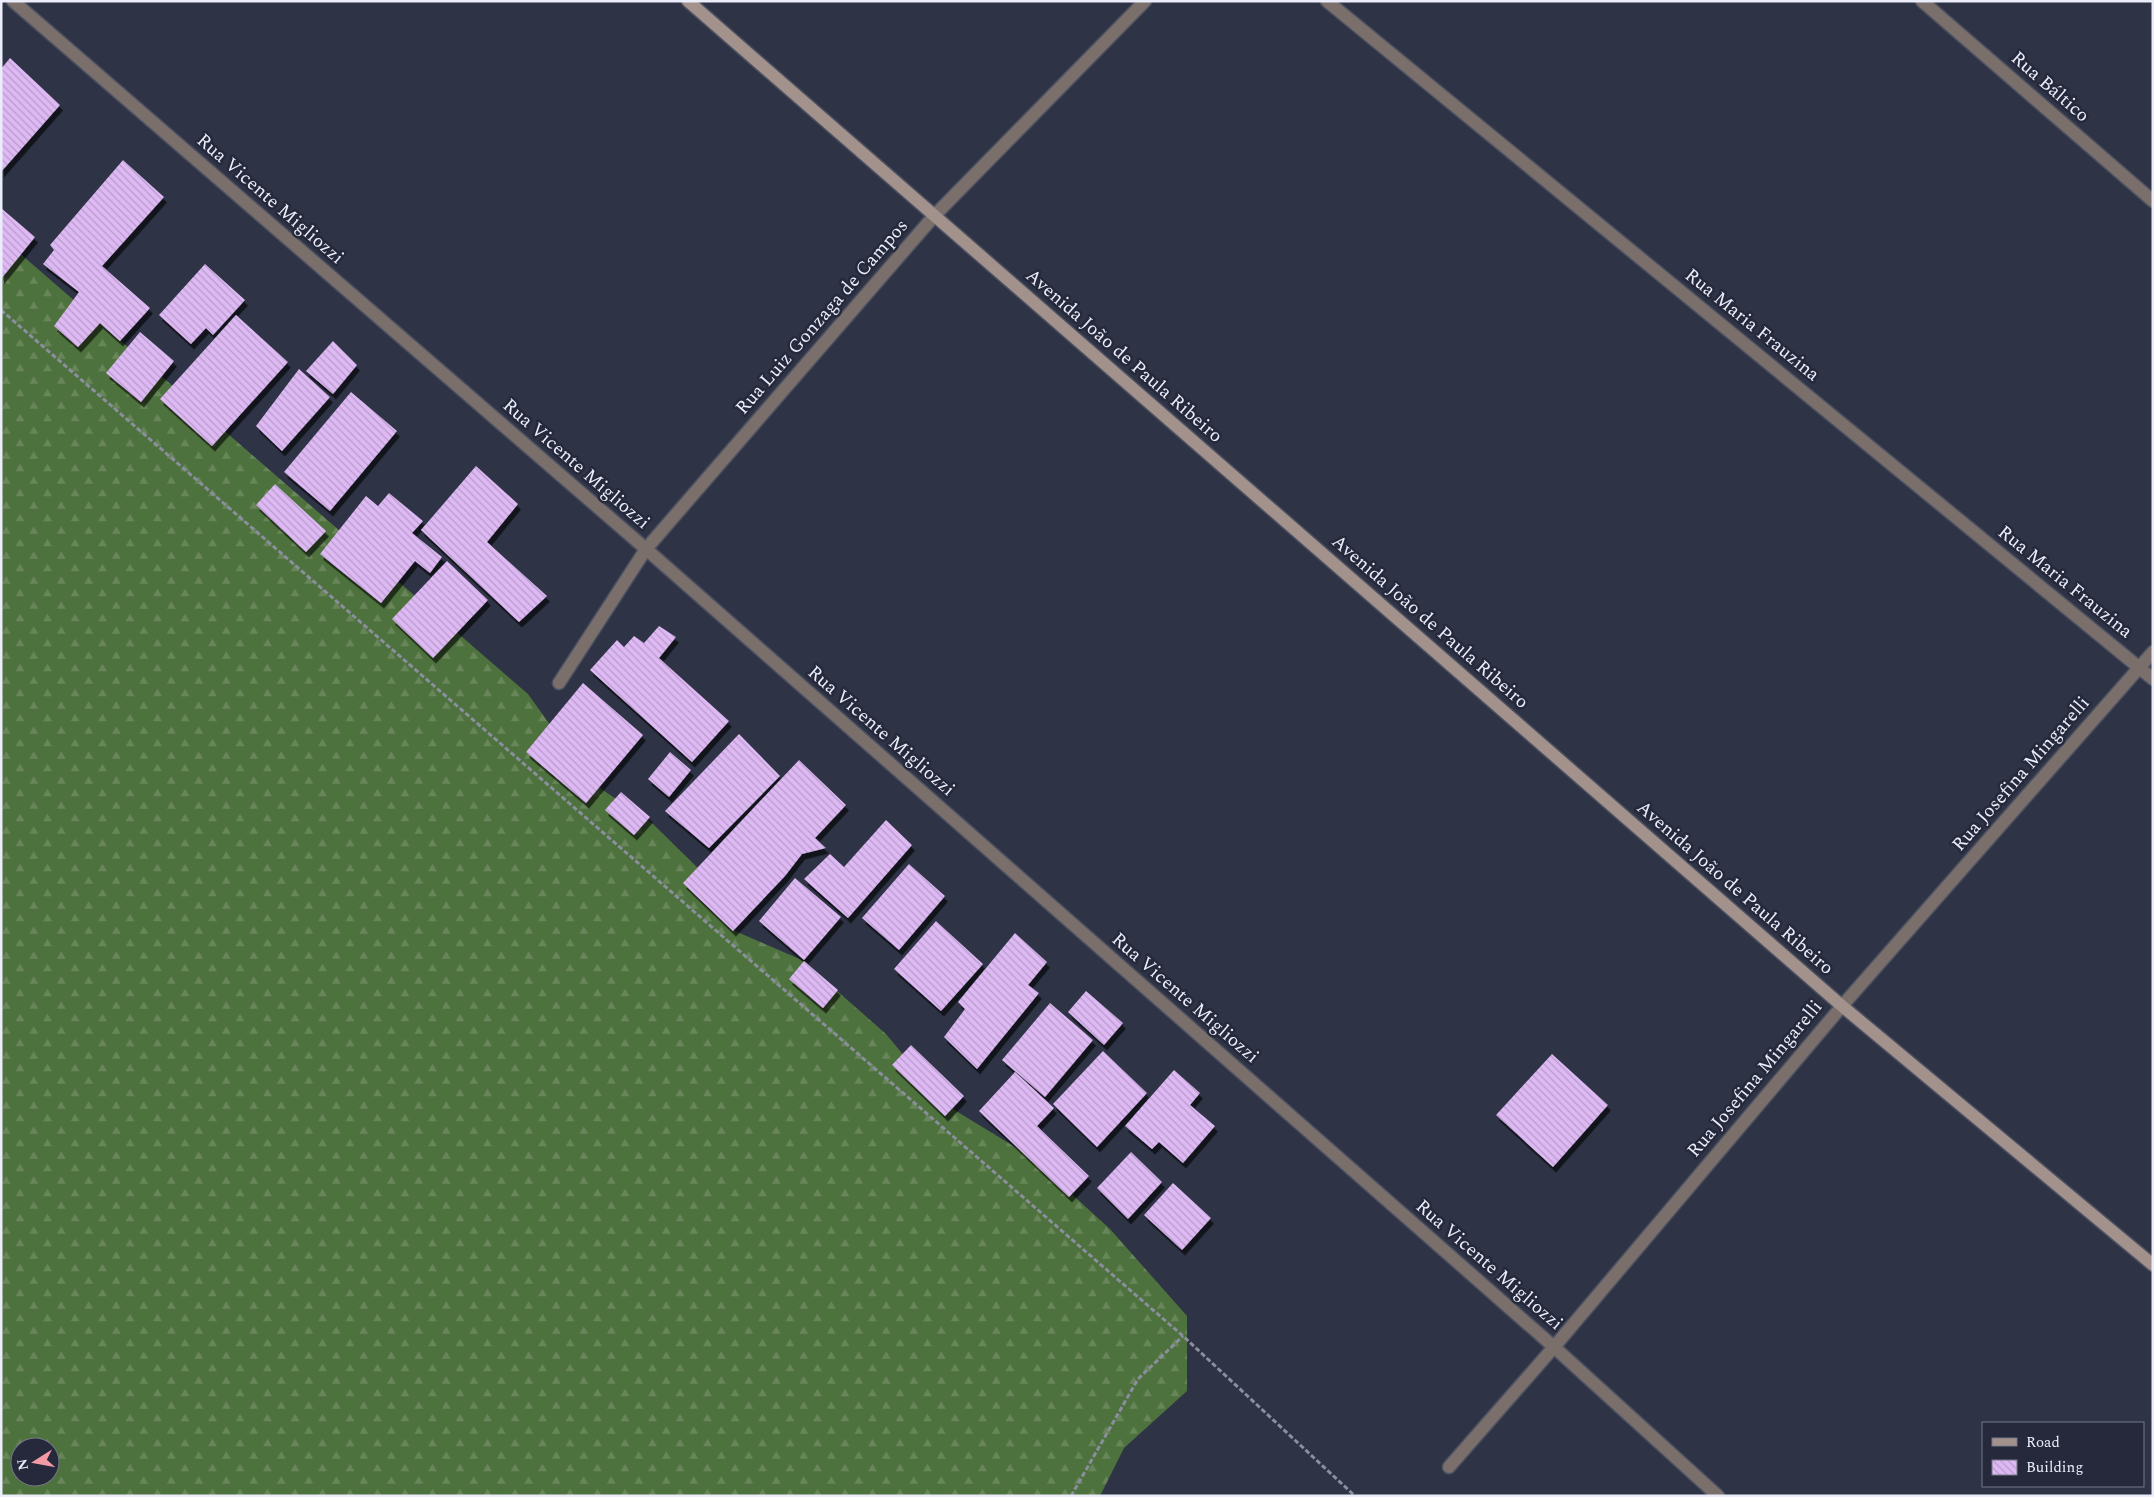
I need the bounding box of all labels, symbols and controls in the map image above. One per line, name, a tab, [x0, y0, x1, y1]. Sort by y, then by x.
street label: Rua Báltico	[2004, 44, 2096, 130]
street label: Rua Vicente Migliozzi	[190, 127, 350, 271]
street label: Rua Luiz Gonzaga de Campos	[729, 213, 915, 421]
street label: Rua Maria Frauzina	[1678, 261, 1826, 389]
street label: Avenida João de Paula Ribeiro	[1019, 262, 1229, 450]
street label: Rua Vicente Migliozzi	[496, 392, 656, 536]
street label: Rua Maria Frauzina	[1991, 518, 2139, 646]
street label: Avenida João de Paula Ribeiro	[1325, 528, 1535, 716]
street label: Rua Vicente Migliozzi	[801, 659, 961, 803]
street label: Rua Josefina Mingarelli	[1945, 690, 2097, 858]
street label: Avenida João de Paula Ribeiro	[1630, 794, 1840, 982]
street label: Rua Vicente Migliozzi	[1105, 926, 1265, 1070]
street label: Rua Josefina Mingarelli	[1680, 994, 1830, 1164]
street label: Rua Vicente Migliozzi	[1409, 1193, 1569, 1337]
legend	[1982, 1422, 2144, 1487]
text: Road	[2026, 1431, 2060, 1454]
north arrow	[10, 1437, 60, 1487]
text: Building	[2026, 1456, 2083, 1479]
text: N	[11, 1457, 34, 1472]

